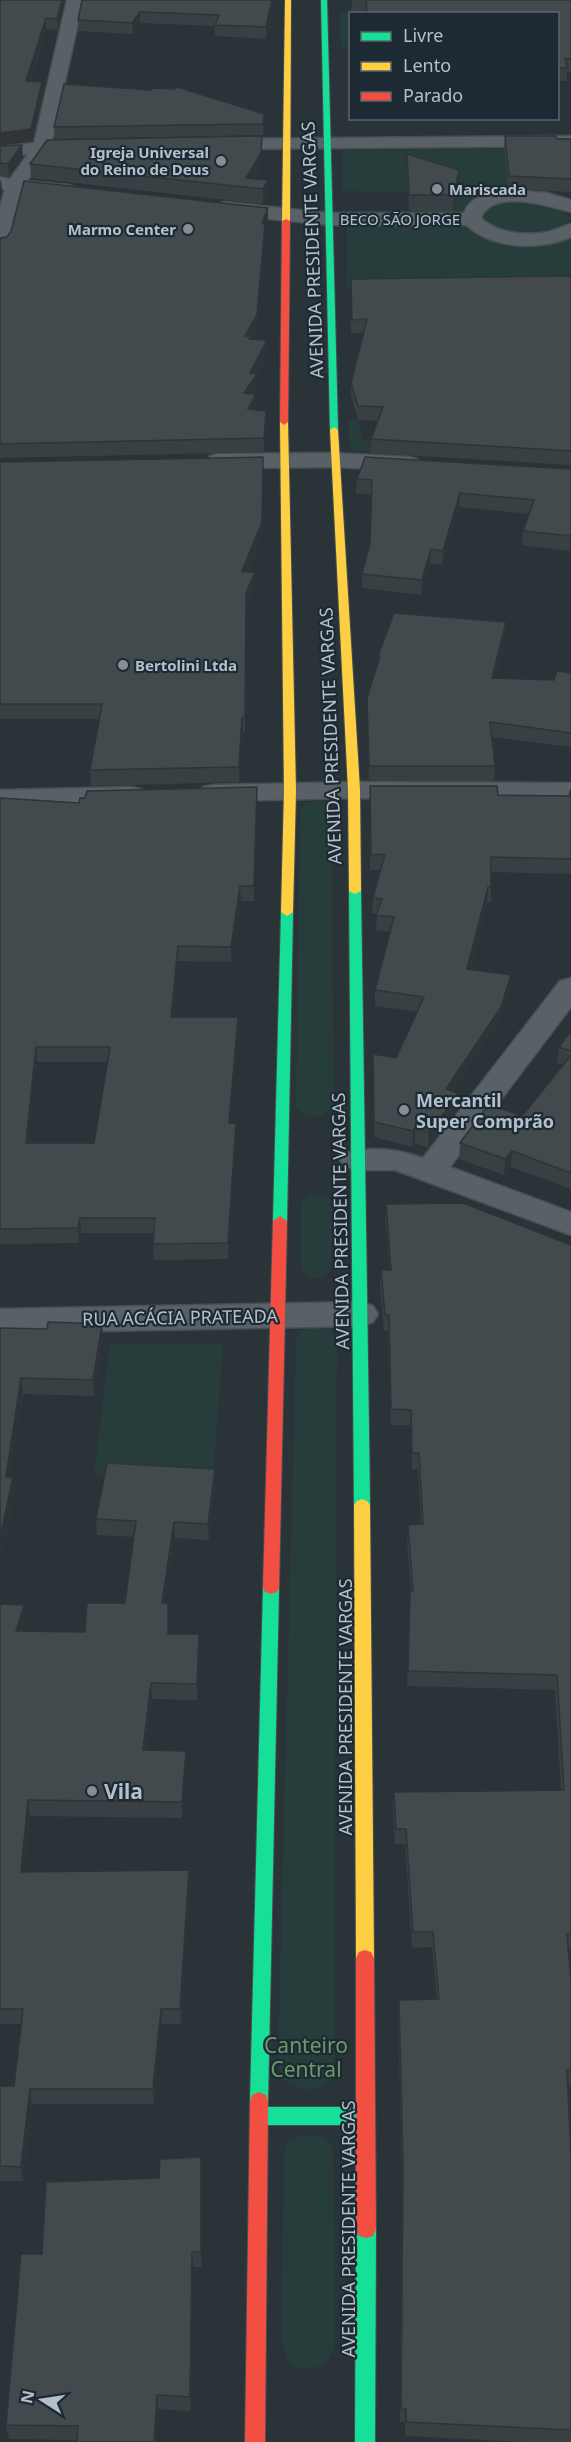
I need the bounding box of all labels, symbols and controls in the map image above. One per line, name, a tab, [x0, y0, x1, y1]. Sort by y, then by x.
legend	[349, 12, 559, 120]
text: Livre	[403, 23, 443, 47]
text: Lento	[403, 53, 451, 77]
text: Parado	[403, 83, 463, 107]
street label: AVENIDA PRESIDENTE VARGAS	[296, 121, 328, 379]
place label: Igreja Universal do Reino de Deus	[80, 142, 209, 179]
marker: Igreja Universal do Reino de Deus	[214, 154, 228, 168]
place label: Mariscada	[449, 179, 526, 199]
marker: Mariscada	[430, 182, 444, 196]
street label: BECO SÃO JORGE	[340, 209, 460, 229]
place label: Marmo Center	[68, 219, 176, 239]
marker: Marmo Center	[181, 222, 195, 236]
street label: AVENIDA PRESIDENTE VARGAS	[314, 607, 346, 865]
place label: Bertolini Ltda	[135, 655, 237, 675]
marker: Bertolini Ltda	[116, 658, 130, 672]
place label: Mercantil Super Comprão	[416, 1088, 554, 1133]
street label: AVENIDA PRESIDENTE VARGAS	[326, 1092, 354, 1350]
marker: Mercantil Super Comprão	[397, 1103, 411, 1117]
street label: RUA ACÁCIA PRATEADA	[82, 1303, 279, 1331]
street label: AVENIDA PRESIDENTE VARGAS	[333, 1578, 357, 1836]
place label: Vila	[104, 1777, 143, 1805]
marker: Vila	[85, 1784, 99, 1798]
park label: Canteiro Central	[264, 2031, 348, 2083]
street label: AVENIDA PRESIDENTE VARGAS	[336, 2100, 360, 2358]
north arrow	[12, 2370, 72, 2430]
text: N	[15, 2388, 39, 2406]

